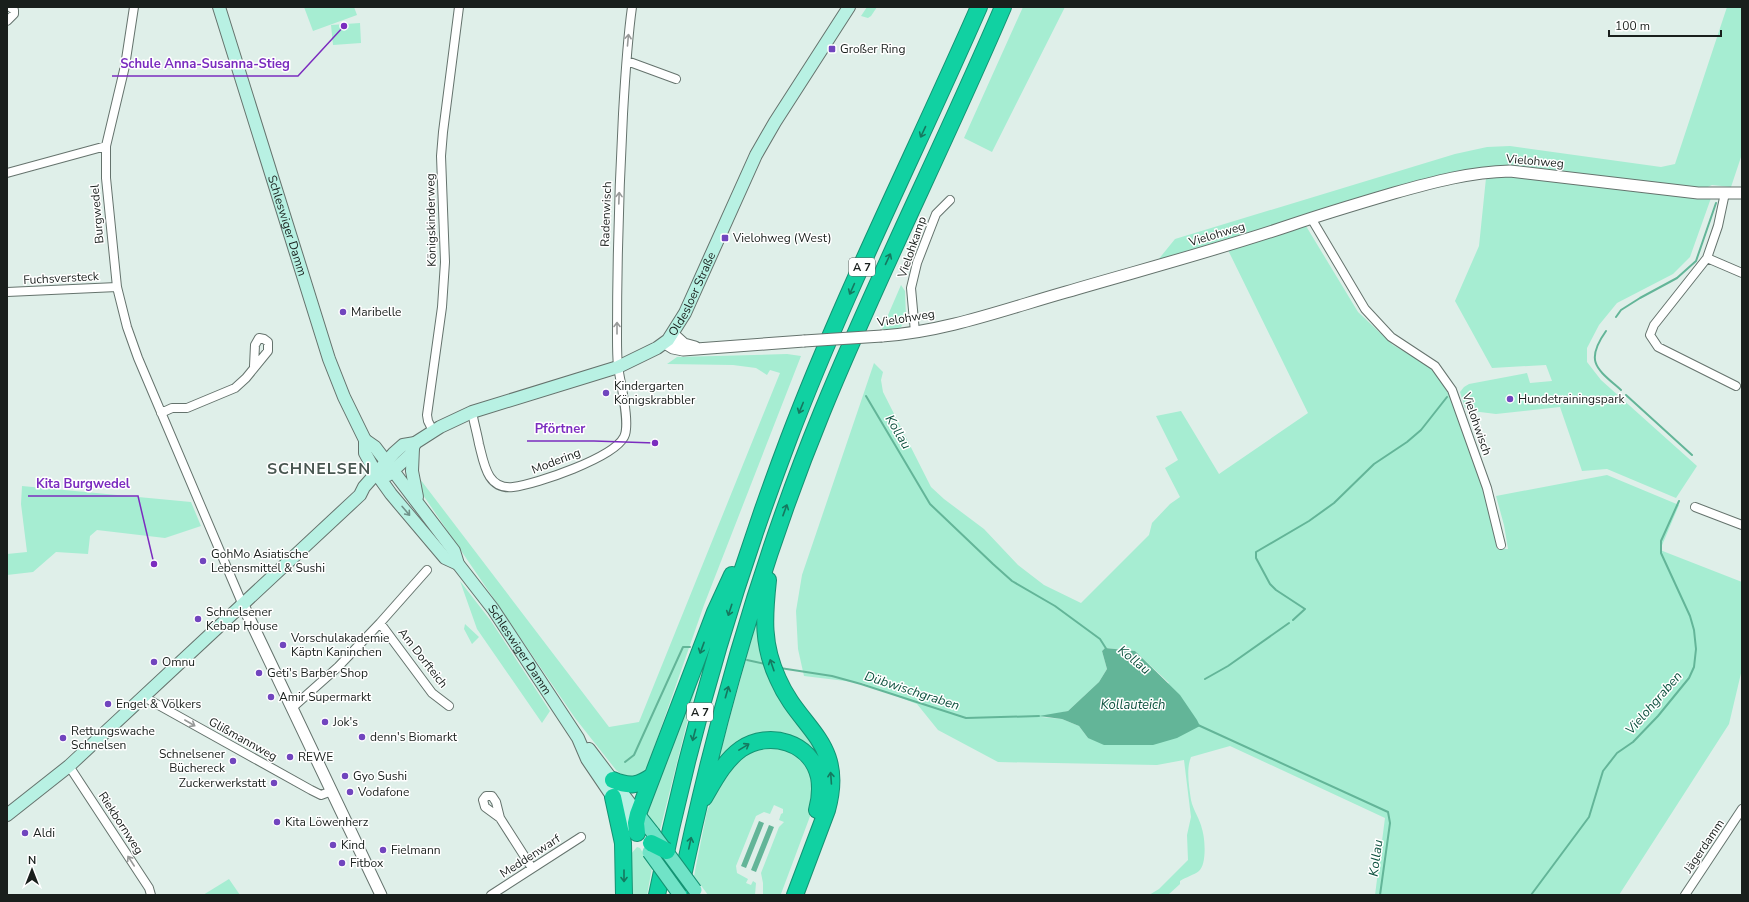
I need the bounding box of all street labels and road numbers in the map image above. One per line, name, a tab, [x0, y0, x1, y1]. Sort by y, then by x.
street label: Vielohweg	[1505, 150, 1564, 171]
street label: Schleswiger Damm	[264, 173, 311, 278]
street label: Königskinderweg	[422, 173, 440, 267]
street label: Radenwisch	[597, 181, 615, 247]
street label: Burgwedel	[86, 183, 108, 244]
street label: Vielohkamp	[894, 214, 930, 281]
street label: Vielohweg	[1186, 218, 1247, 250]
street label: Oldesloer Straße	[664, 249, 719, 339]
road number: A 7	[849, 258, 875, 276]
street label: Fuchsversteck	[23, 268, 100, 288]
street label: Vielohweg	[875, 306, 936, 331]
street label: Vielohwisch	[1458, 390, 1495, 458]
street label: Modering	[529, 444, 583, 478]
street label: Schleswiger Damm	[484, 601, 555, 698]
street label: Am Dorfteich	[395, 625, 451, 691]
road number: A 7	[687, 703, 713, 721]
street label: Glißmannweg	[206, 714, 280, 764]
street label: Riekbornweg	[95, 789, 147, 857]
street label: Jägerdamm	[1680, 816, 1728, 877]
street label: Meddenwarf	[497, 830, 564, 881]

